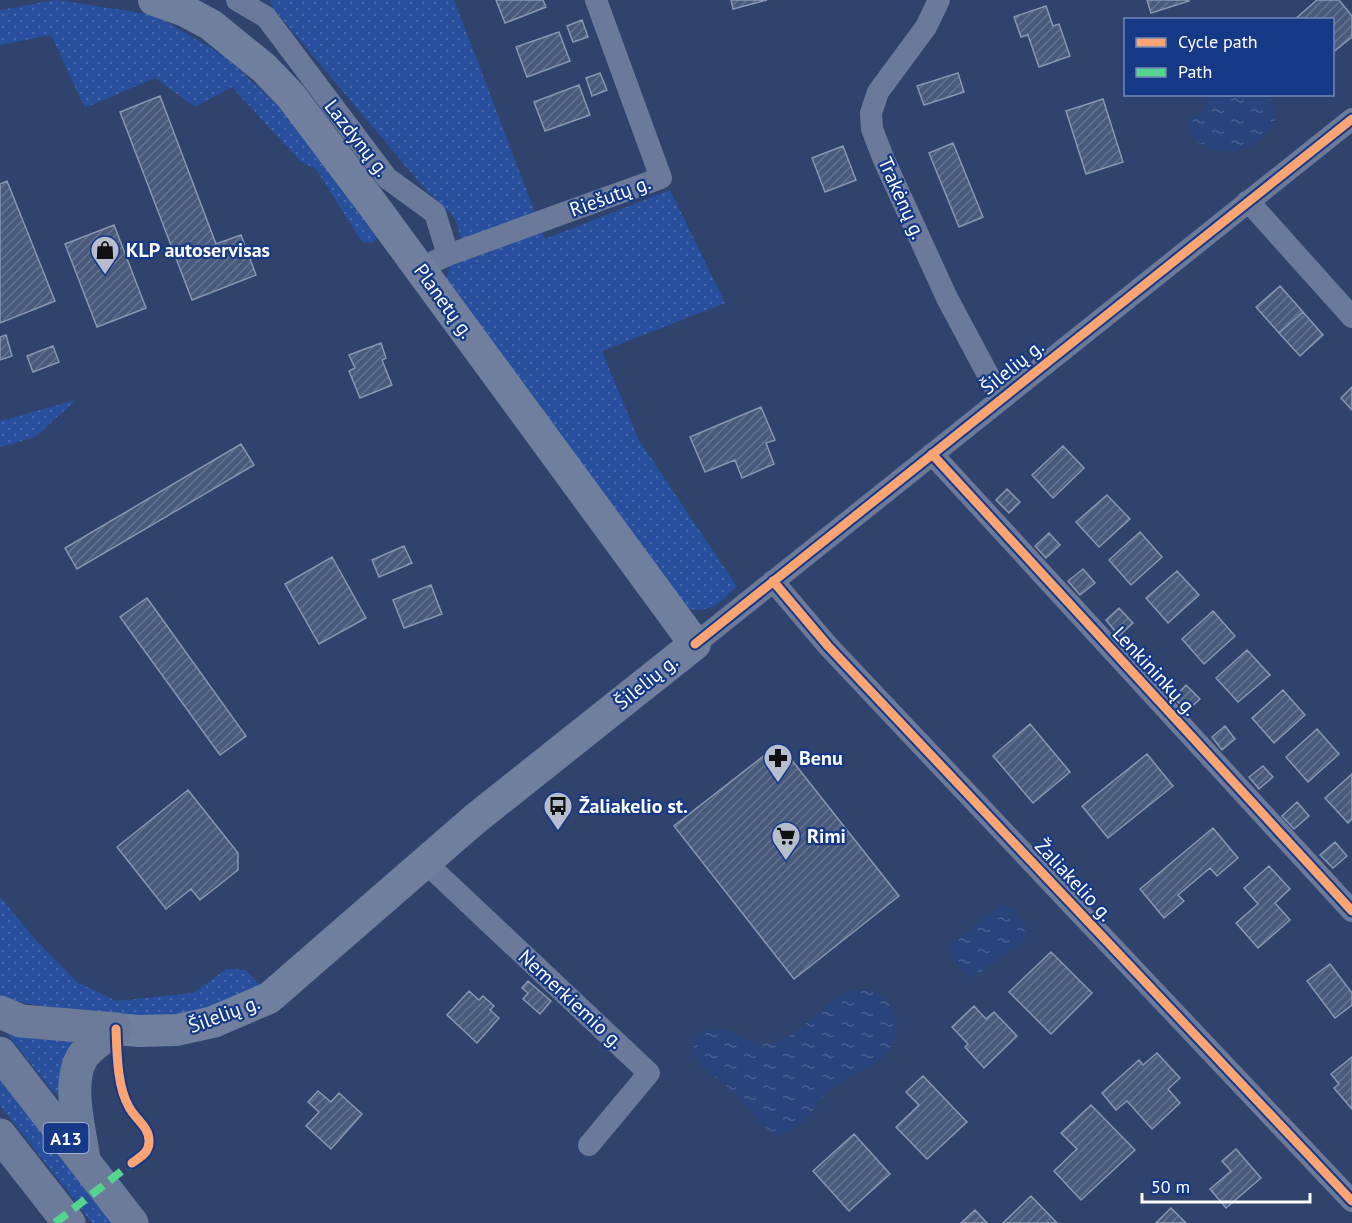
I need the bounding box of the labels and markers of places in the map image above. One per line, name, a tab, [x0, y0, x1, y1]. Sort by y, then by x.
shop icon: KLP autoservisas	[89, 234, 121, 276]
place label: KLP autoservisas	[126, 237, 270, 263]
pharmacy icon: Benu	[762, 742, 794, 784]
place label: Benu	[799, 745, 843, 771]
bus stop icon: Žaliakelio st.	[542, 790, 574, 832]
place label: Žaliakelio st.	[579, 793, 688, 819]
supermarket icon: Rimi	[770, 820, 802, 862]
place label: Rimi	[807, 823, 846, 849]

